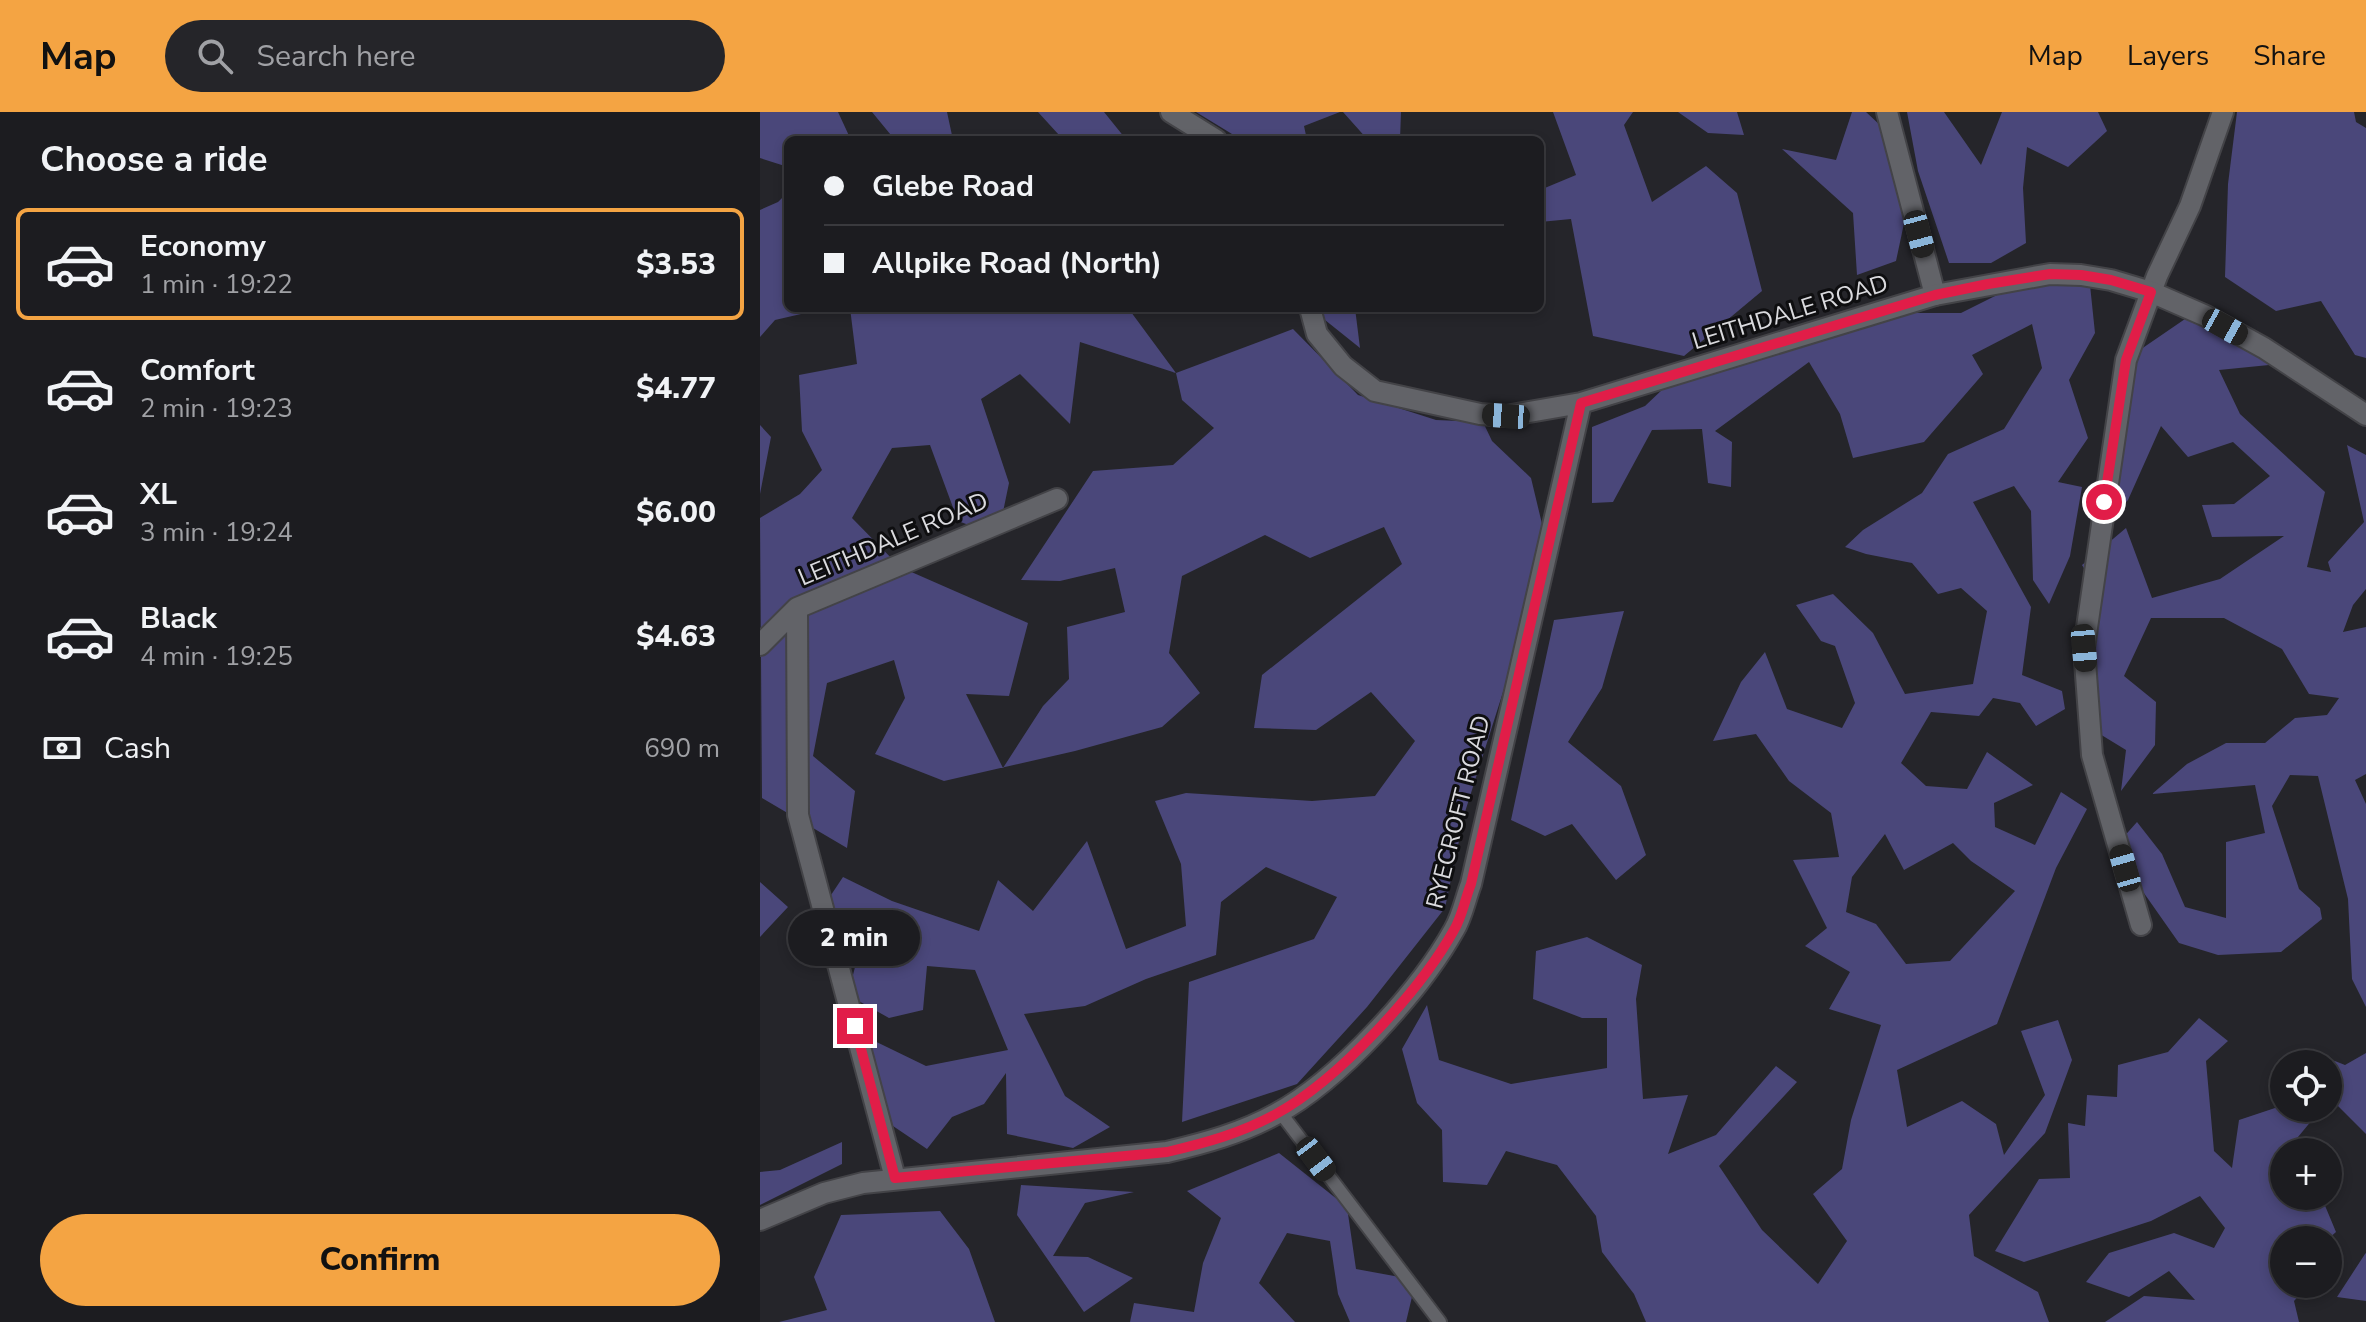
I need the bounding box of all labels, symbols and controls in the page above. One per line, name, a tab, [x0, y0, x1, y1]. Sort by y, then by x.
search box	[165, 20, 725, 92]
text: Map	[40, 31, 117, 82]
icon: search	[193, 34, 237, 78]
text: Search here	[257, 36, 416, 77]
text: Map	[2028, 37, 2083, 75]
text: Layers	[2127, 37, 2209, 75]
text: Share	[2253, 37, 2326, 75]
text: Choose a ride	[40, 135, 268, 184]
text: Glebe Road	[872, 166, 1034, 207]
car	[1901, 208, 1937, 260]
text: Economy	[140, 226, 266, 267]
icon: car	[44, 228, 116, 300]
text: Allpike Road (North)	[872, 243, 1162, 284]
text: $3.53	[636, 244, 716, 285]
text: 1 min · 19:22	[140, 267, 293, 302]
street label: LEITHDALE ROAD	[1688, 267, 1892, 357]
car	[2198, 305, 2252, 349]
text: Comfort	[140, 350, 255, 391]
icon: car	[44, 352, 116, 424]
text: $4.77	[636, 368, 716, 409]
text: 2 min · 19:23	[140, 391, 293, 426]
car	[1481, 402, 1531, 430]
text: XL	[140, 474, 177, 515]
icon: car	[44, 476, 116, 548]
route start	[2086, 484, 2122, 520]
street label: LEITHDALE ROAD	[793, 485, 993, 593]
text: $6.00	[636, 492, 716, 533]
text: 3 min · 19:24	[140, 515, 293, 550]
text: Black	[140, 598, 217, 639]
icon: car	[44, 600, 116, 672]
text: $4.63	[636, 616, 716, 657]
car	[2070, 623, 2098, 673]
text: 4 min · 19:25	[140, 639, 293, 674]
street label: RYECROFT ROAD	[1419, 712, 1497, 912]
icon: cash	[40, 726, 84, 770]
text: Cash	[104, 728, 171, 769]
text: 690 m	[644, 731, 720, 766]
car	[2107, 842, 2143, 894]
callout: 2 min	[789, 910, 921, 966]
text: 2 min	[820, 920, 888, 955]
route end	[837, 1008, 873, 1044]
map controls	[2270, 1050, 2342, 1298]
button: locate	[2270, 1050, 2342, 1122]
car	[1292, 1133, 1340, 1185]
button: +	[2270, 1138, 2342, 1210]
button: Confirm	[40, 1214, 720, 1306]
button: −	[2270, 1226, 2342, 1298]

